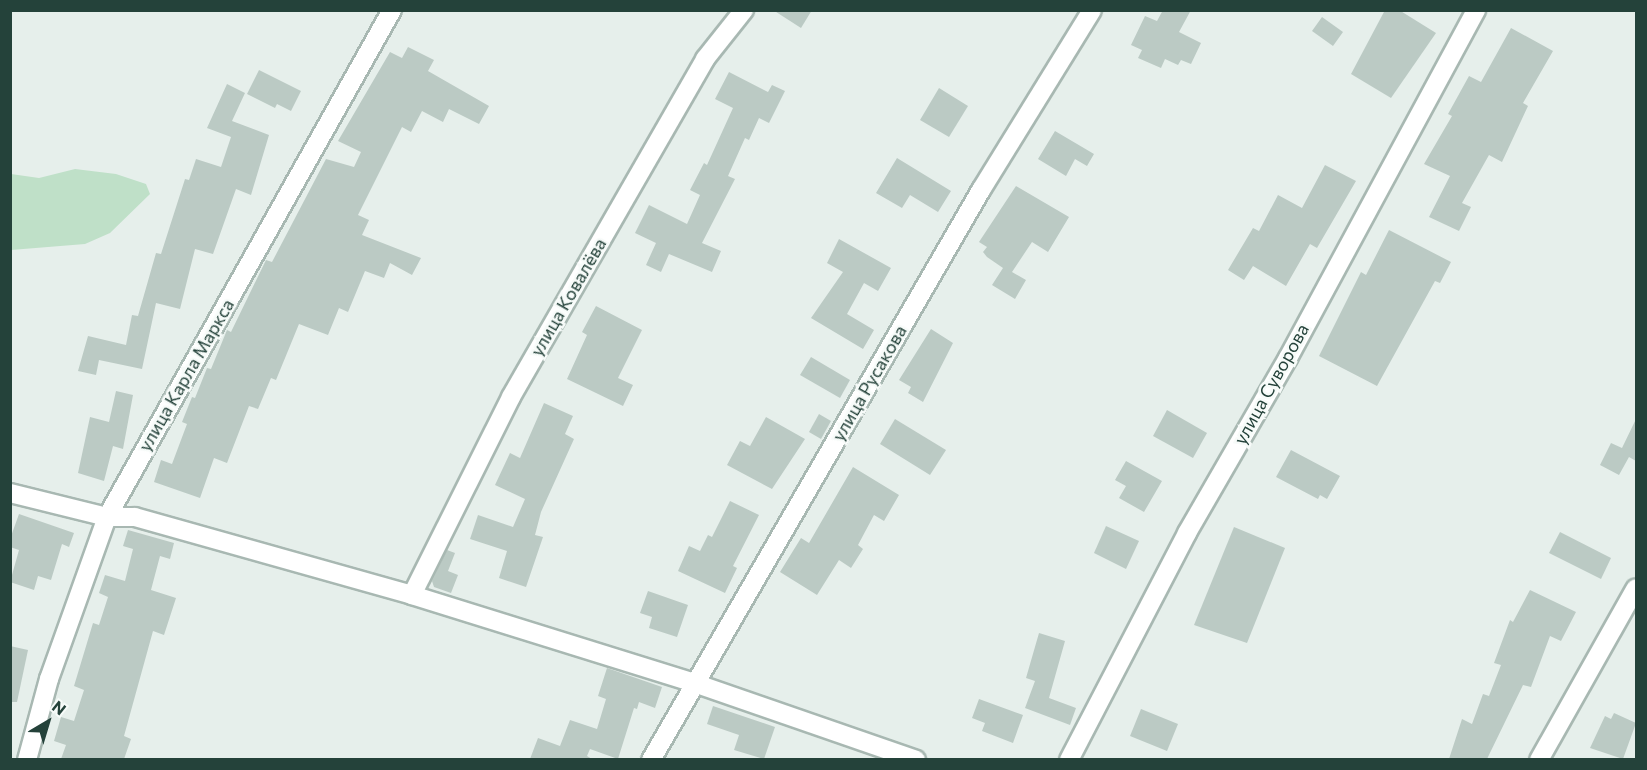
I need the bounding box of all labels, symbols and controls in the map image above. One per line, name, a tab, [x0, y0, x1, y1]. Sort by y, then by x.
street label: улица Ковалёва	[526, 234, 610, 360]
street label: улица Карла Маркса	[134, 295, 238, 455]
street label: улица Суворова	[1229, 320, 1313, 448]
street label: улица Русакова	[827, 321, 911, 445]
north arrow	[18, 692, 78, 752]
text: N	[49, 696, 70, 719]

